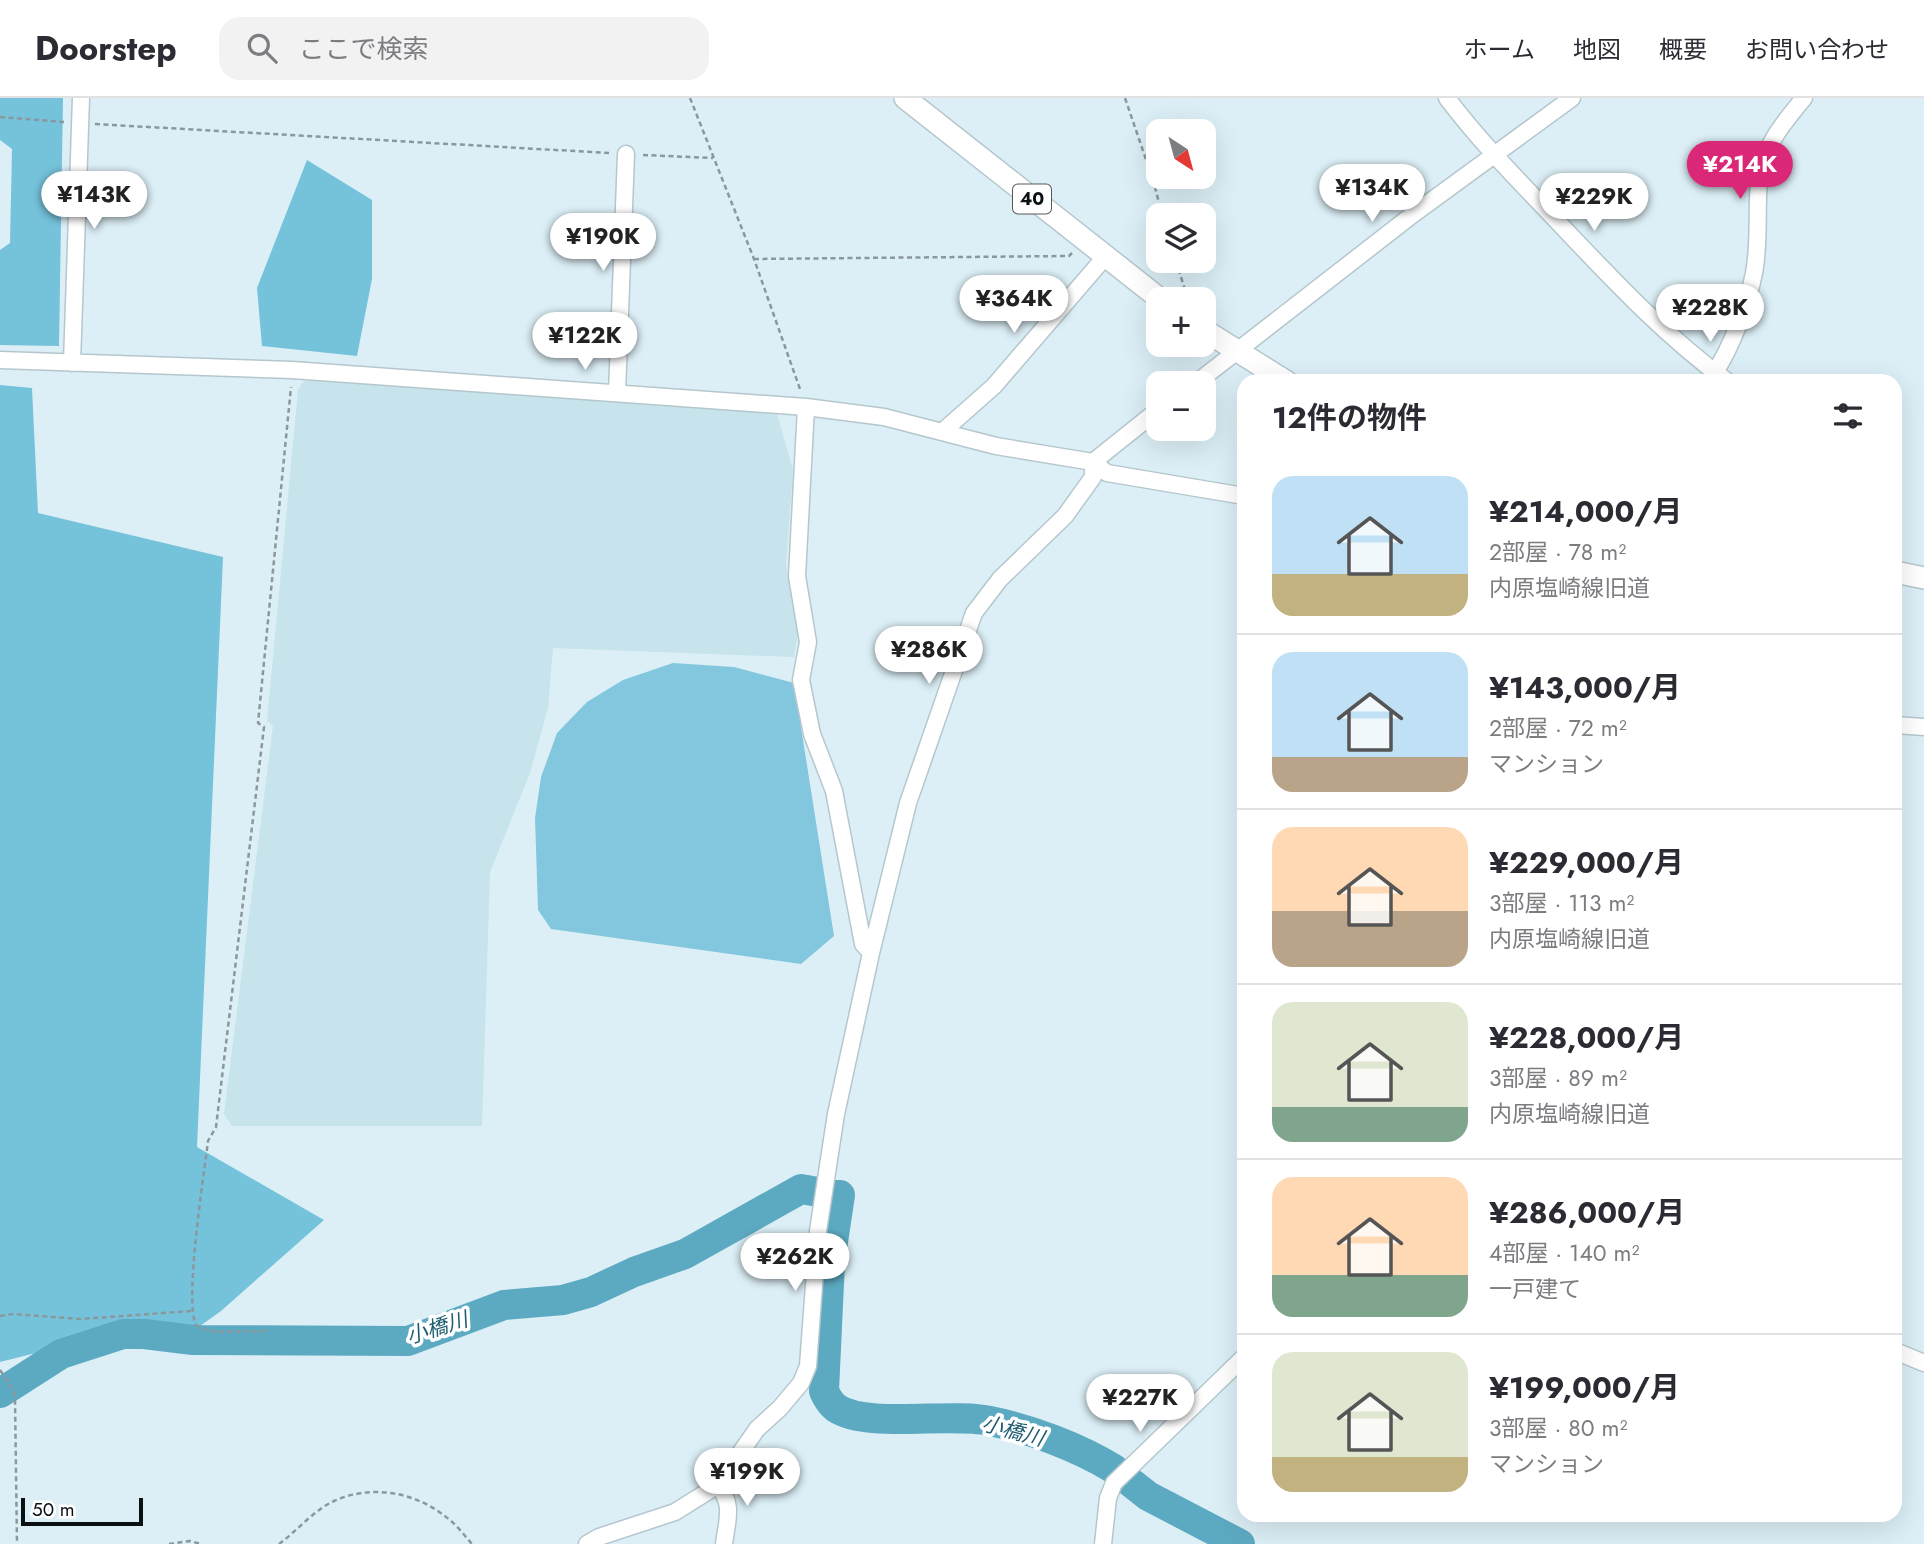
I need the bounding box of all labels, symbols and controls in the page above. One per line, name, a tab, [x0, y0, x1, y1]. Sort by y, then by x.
search box	[219, 17, 709, 80]
text: Doorstep	[35, 25, 177, 72]
icon: search	[243, 29, 281, 67]
text: ここで検索	[299, 30, 429, 68]
text: ホーム	[1464, 32, 1535, 67]
text: 地図	[1573, 32, 1621, 67]
text: 概要	[1659, 32, 1707, 67]
text: お問い合わせ	[1745, 32, 1889, 67]
north arrow	[1146, 119, 1216, 189]
map controls	[1146, 119, 1216, 441]
pin: ¥214K	[1691, 141, 1789, 201]
text: ¥214K	[1703, 147, 1777, 181]
pin: ¥134K	[1323, 164, 1421, 224]
text: ¥134K	[1335, 170, 1409, 204]
pin: ¥143K	[45, 172, 143, 231]
pin: ¥229K	[1545, 174, 1643, 233]
text: ¥143K	[57, 177, 131, 211]
text: ¥229K	[1555, 179, 1633, 213]
road number: 40	[1013, 184, 1051, 214]
button: layers	[1146, 203, 1216, 273]
pin: ¥190K	[554, 214, 652, 273]
text: ¥190K	[566, 219, 640, 253]
pin: ¥364K	[965, 275, 1063, 335]
text: ¥364K	[975, 281, 1053, 315]
pin: ¥228K	[1661, 285, 1759, 344]
button: +	[1146, 287, 1216, 357]
text: ¥228K	[1672, 290, 1748, 324]
pin: ¥122K	[536, 313, 634, 372]
text: ¥122K	[548, 318, 622, 352]
button: −	[1146, 371, 1216, 441]
text: 12件の物件	[1272, 396, 1427, 439]
icon: filters	[1829, 397, 1867, 435]
text: ¥214,000/月	[1489, 490, 1683, 533]
icon: home	[1328, 504, 1412, 588]
text: 2部屋 · 78 m²	[1489, 535, 1626, 569]
text: 内原塩崎線旧道	[1489, 571, 1650, 605]
pin: ¥286K	[880, 626, 978, 686]
text: ¥286K	[891, 632, 967, 666]
text: ¥143,000/月	[1489, 666, 1681, 709]
icon: home	[1328, 680, 1412, 764]
text: 2部屋 · 72 m²	[1489, 711, 1627, 745]
text: マンション	[1489, 747, 1604, 781]
text: ¥229,000/月	[1489, 841, 1684, 884]
icon: home	[1328, 855, 1412, 939]
text: 3部屋 · 113 m²	[1489, 886, 1634, 920]
text: 内原塩崎線旧道	[1489, 922, 1650, 956]
text: ¥228,000/月	[1489, 1016, 1684, 1059]
icon: home	[1328, 1030, 1412, 1114]
text: 3部屋 · 89 m²	[1489, 1061, 1627, 1095]
text: 内原塩崎線旧道	[1489, 1097, 1650, 1131]
text: ¥286,000/月	[1489, 1191, 1685, 1234]
icon: home	[1328, 1205, 1412, 1289]
pin: ¥262K	[746, 1234, 844, 1293]
text: 4部屋 · 140 m²	[1489, 1236, 1639, 1270]
text: ¥262K	[756, 1239, 834, 1273]
text: 一戸建て	[1489, 1272, 1581, 1306]
water label: 小橋川	[402, 1304, 473, 1352]
text: ¥199,000/月	[1489, 1366, 1680, 1409]
pin: ¥227K	[1091, 1374, 1189, 1434]
text: ¥227K	[1102, 1380, 1178, 1414]
icon: home	[1328, 1380, 1412, 1464]
water label: 小橋川	[979, 1408, 1049, 1454]
text: 3部屋 · 80 m²	[1489, 1411, 1627, 1445]
text: マンション	[1489, 1447, 1604, 1481]
pin: ¥199K	[698, 1448, 796, 1508]
text: ¥199K	[710, 1454, 784, 1488]
scale bar	[21, 1495, 144, 1527]
text: 50 m	[32, 1496, 75, 1523]

